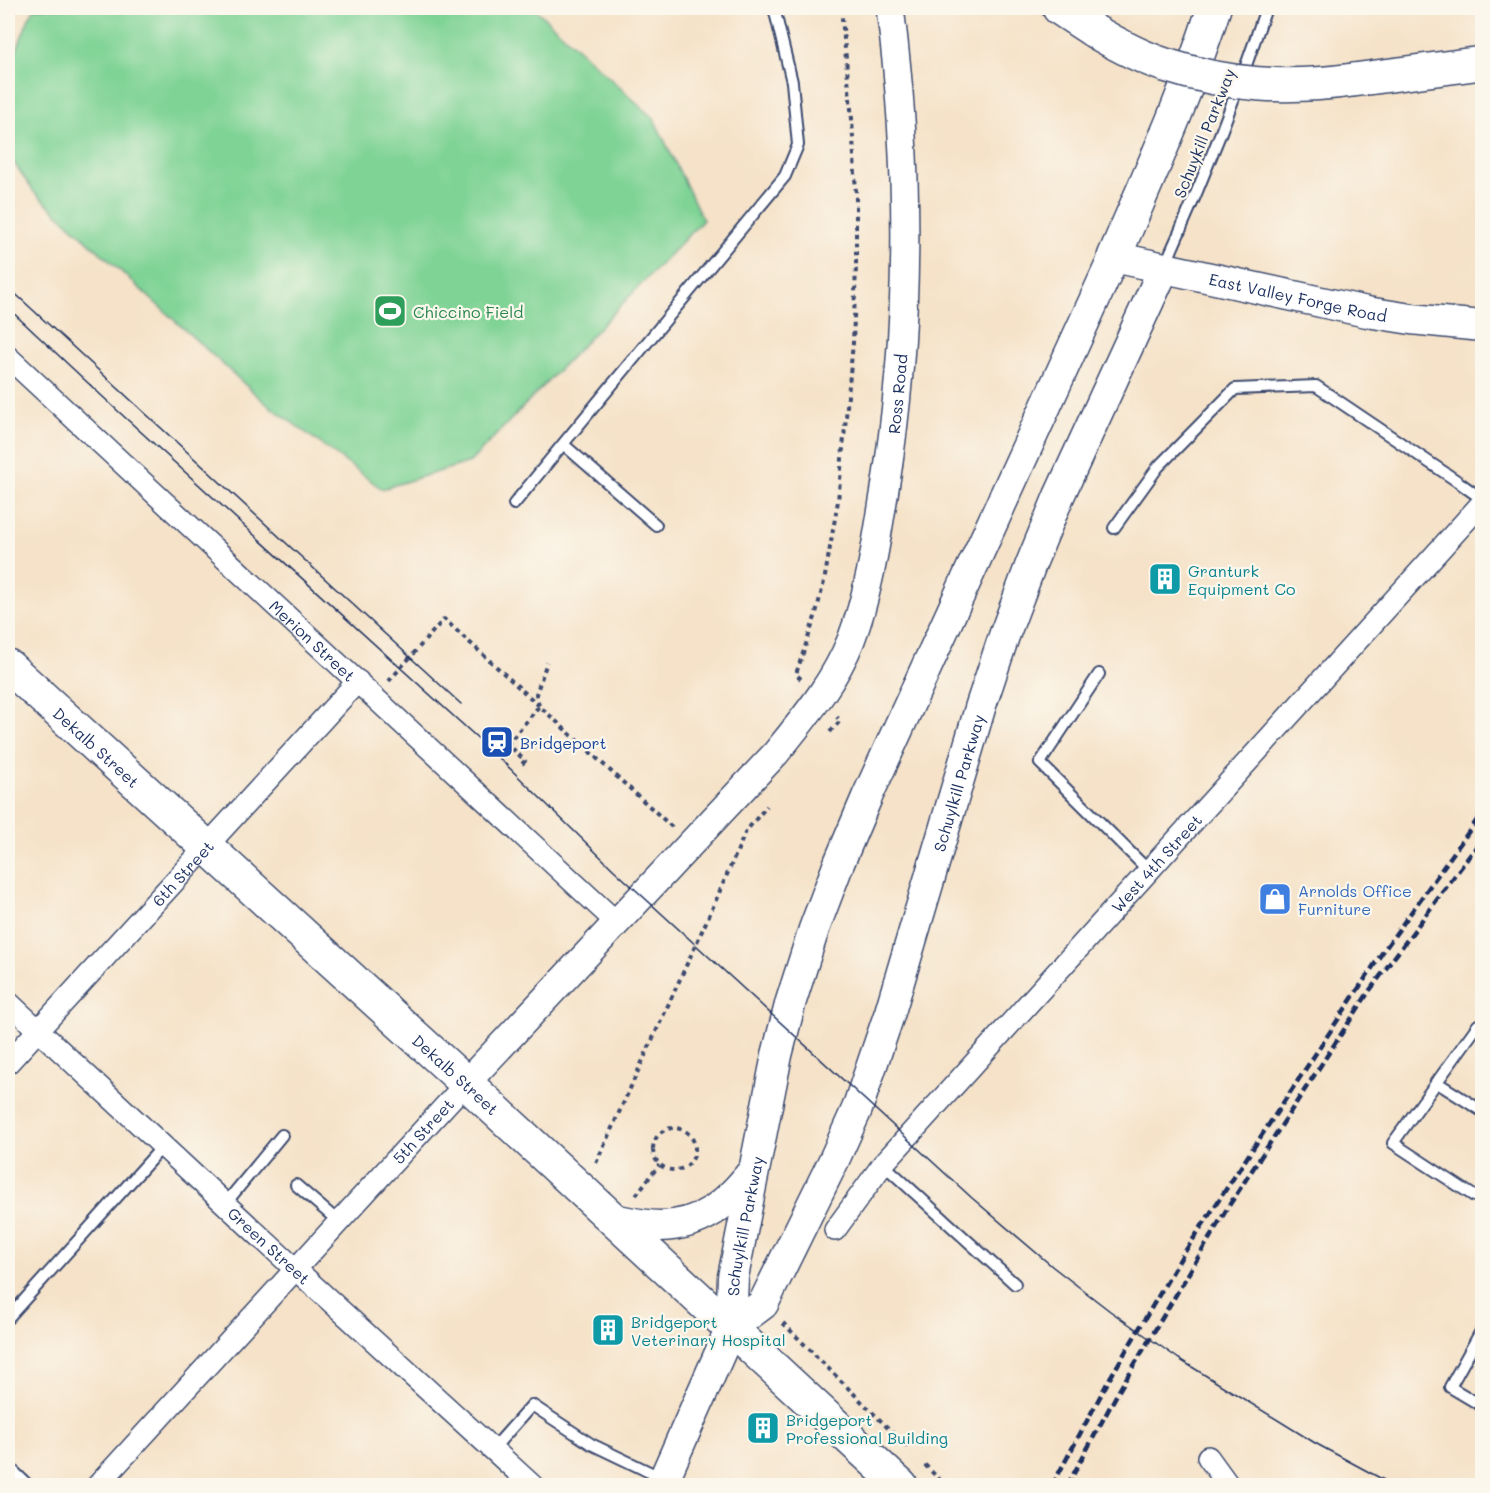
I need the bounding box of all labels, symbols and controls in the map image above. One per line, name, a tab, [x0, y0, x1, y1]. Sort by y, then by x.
street label: Schuykill Parkway	[1168, 65, 1240, 201]
street label: East Valley Forge Road	[1207, 267, 1389, 326]
sports icon: Chiccino Field	[372, 293, 408, 329]
place label: Chiccino Field	[413, 301, 523, 322]
street label: Ross Road	[882, 353, 911, 435]
place label: Granturk Equipment Co	[1188, 560, 1296, 599]
building icon: Granturk Equipment Co	[1147, 561, 1183, 597]
street label: Merion Street	[265, 595, 360, 685]
street label: Dekalb Street	[49, 702, 144, 791]
street label: Schuylkill Parkway	[928, 712, 988, 854]
station icon: Bridgeport	[479, 724, 515, 760]
place label: Bridgeport	[520, 732, 607, 753]
street label: West 4th Street	[1106, 809, 1206, 916]
street label: 6th Street	[147, 836, 218, 910]
place label: Arnolds Office Furniture	[1298, 880, 1412, 919]
shop icon: Arnolds Office Furniture	[1257, 881, 1293, 917]
street label: Dekalb Street	[408, 1029, 504, 1119]
street label: 5th Street	[387, 1093, 458, 1168]
street label: Schuylkill Parkway	[722, 1154, 767, 1296]
street label: Green Street	[224, 1202, 315, 1288]
place label: Bridgeport Veterinary Hospital	[631, 1311, 786, 1350]
building icon: Bridgeport Veterinary Hospital	[590, 1312, 626, 1348]
place label: Bridgeport Professional Building	[786, 1409, 948, 1448]
building icon: Bridgeport Professional Building	[745, 1410, 781, 1446]

